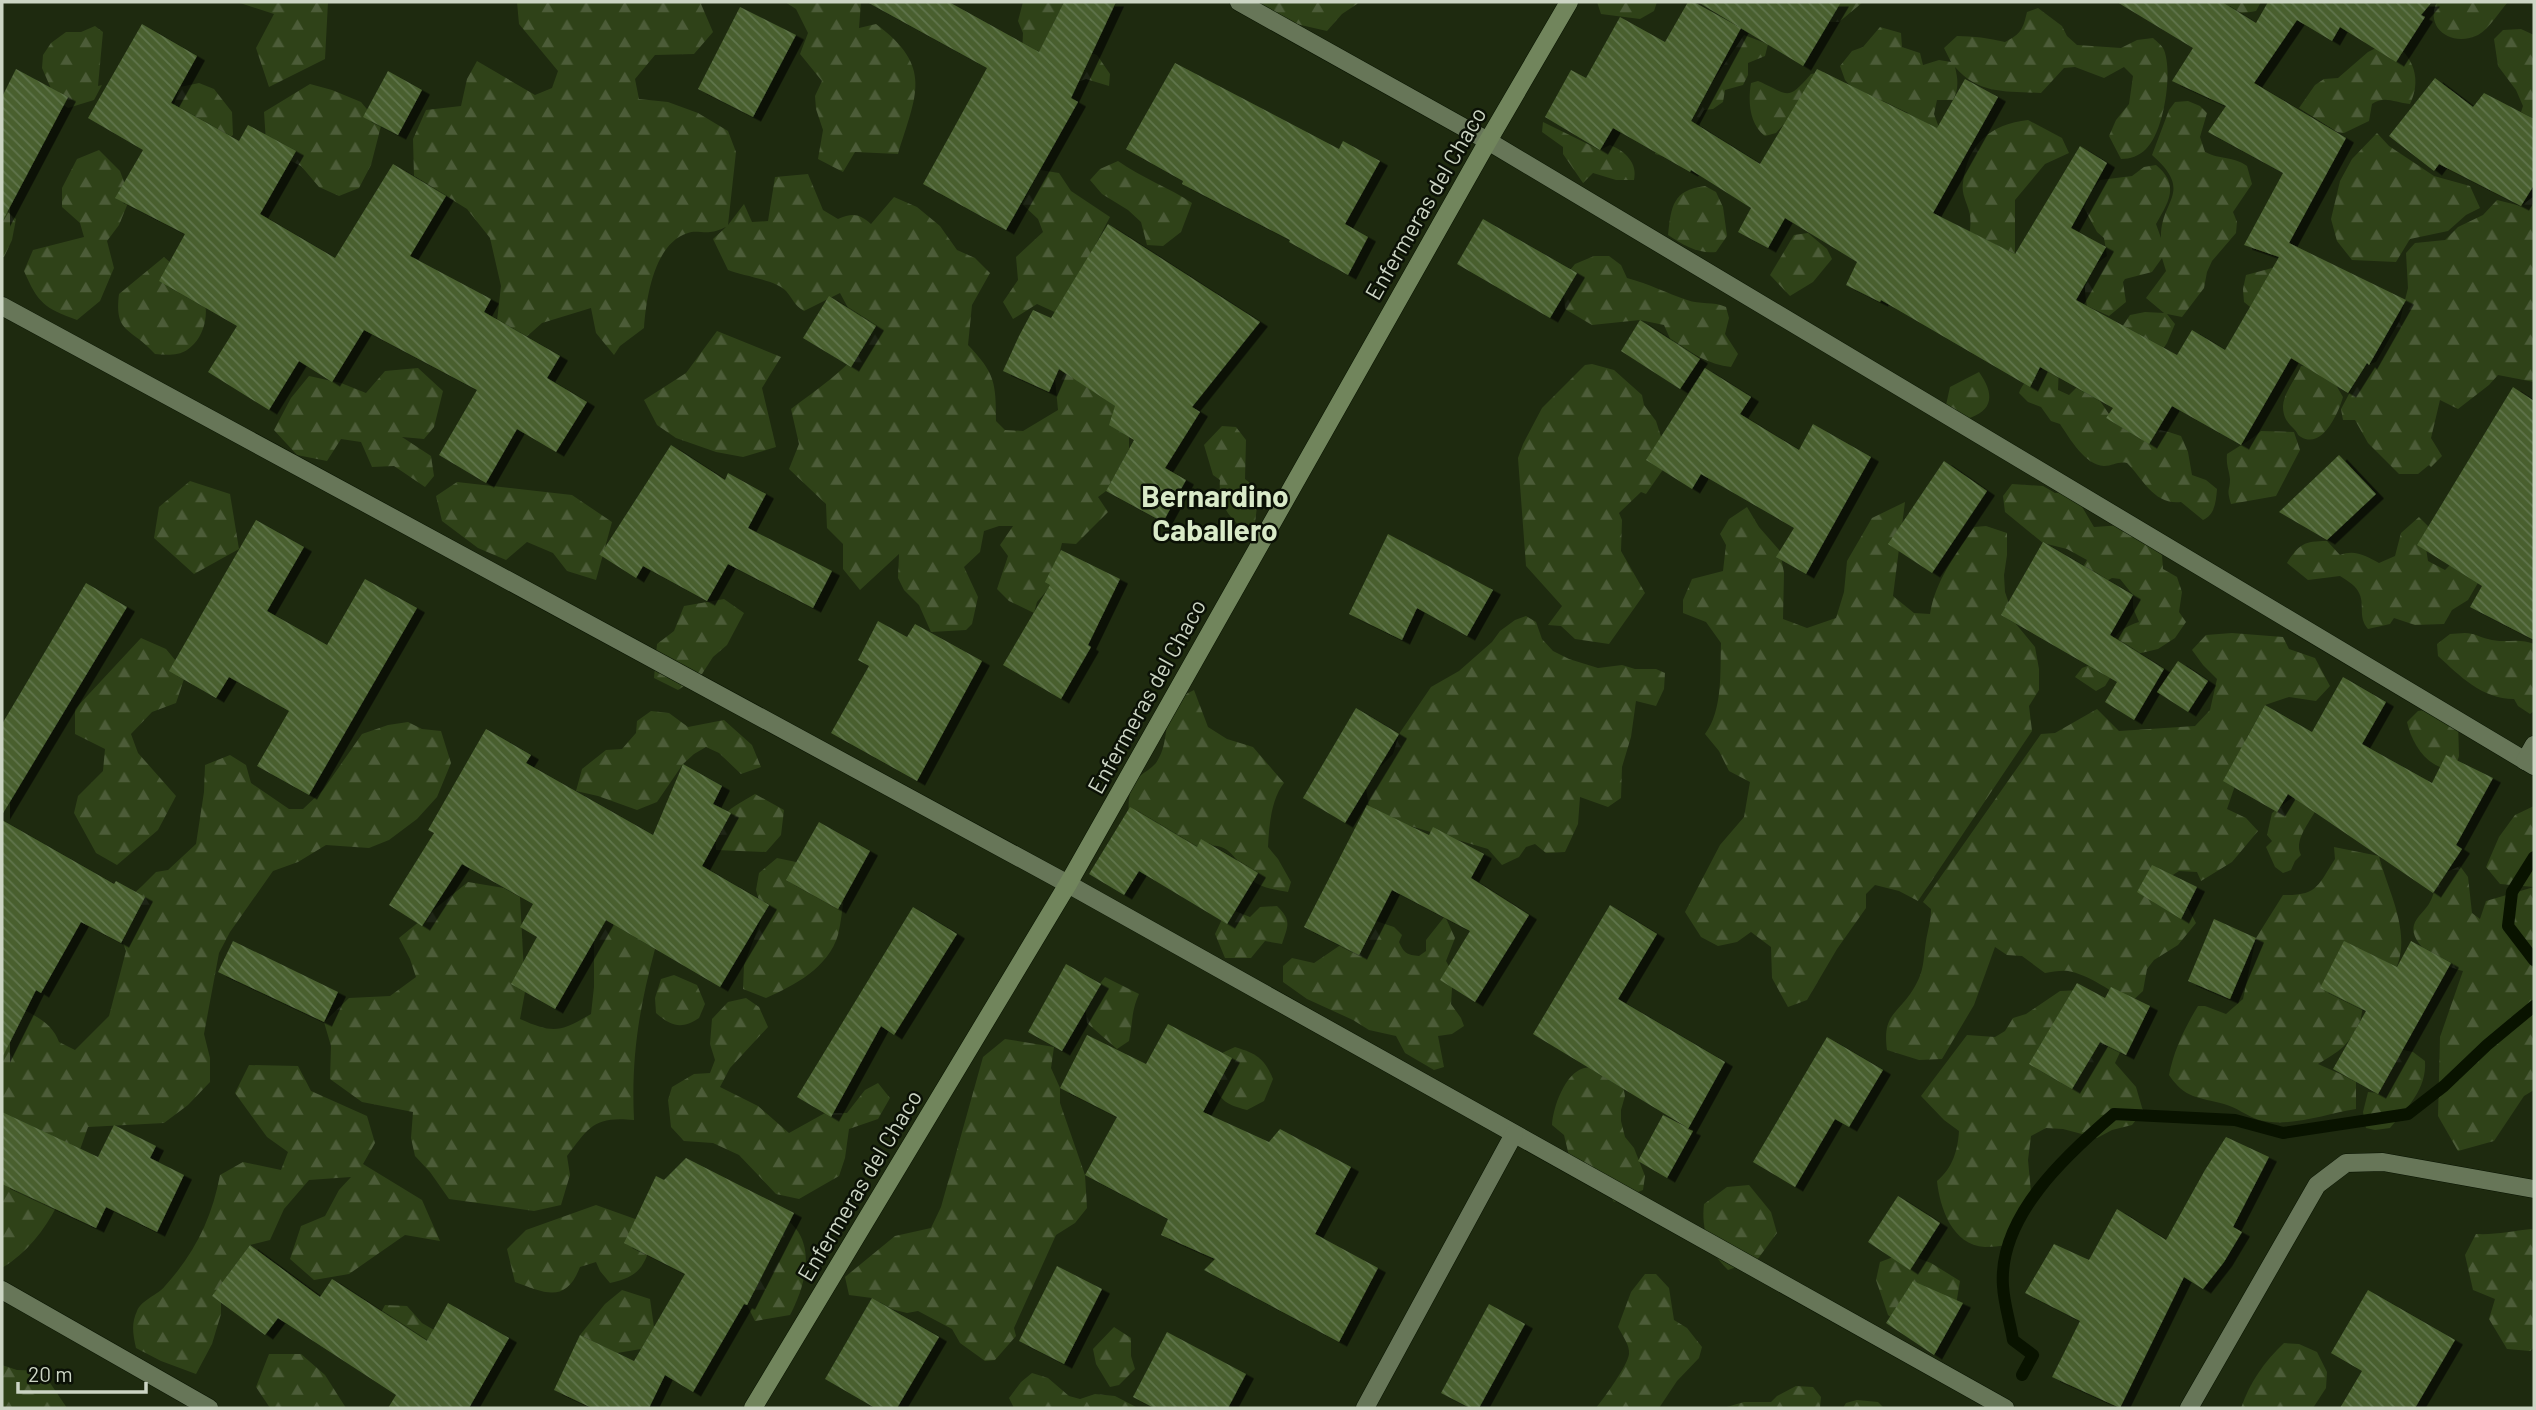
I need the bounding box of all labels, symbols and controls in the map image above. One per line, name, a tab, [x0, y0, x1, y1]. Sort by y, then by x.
street label: Enfermeras del Chaco	[1358, 102, 1492, 304]
district label: Bernardino Caballero	[1141, 477, 1289, 547]
street label: Enfermeras del Chaco	[1081, 594, 1211, 798]
street label: Enfermeras del Chaco	[791, 1084, 927, 1286]
scale bar	[18, 1350, 145, 1394]
text: 20 m	[28, 1361, 73, 1386]

